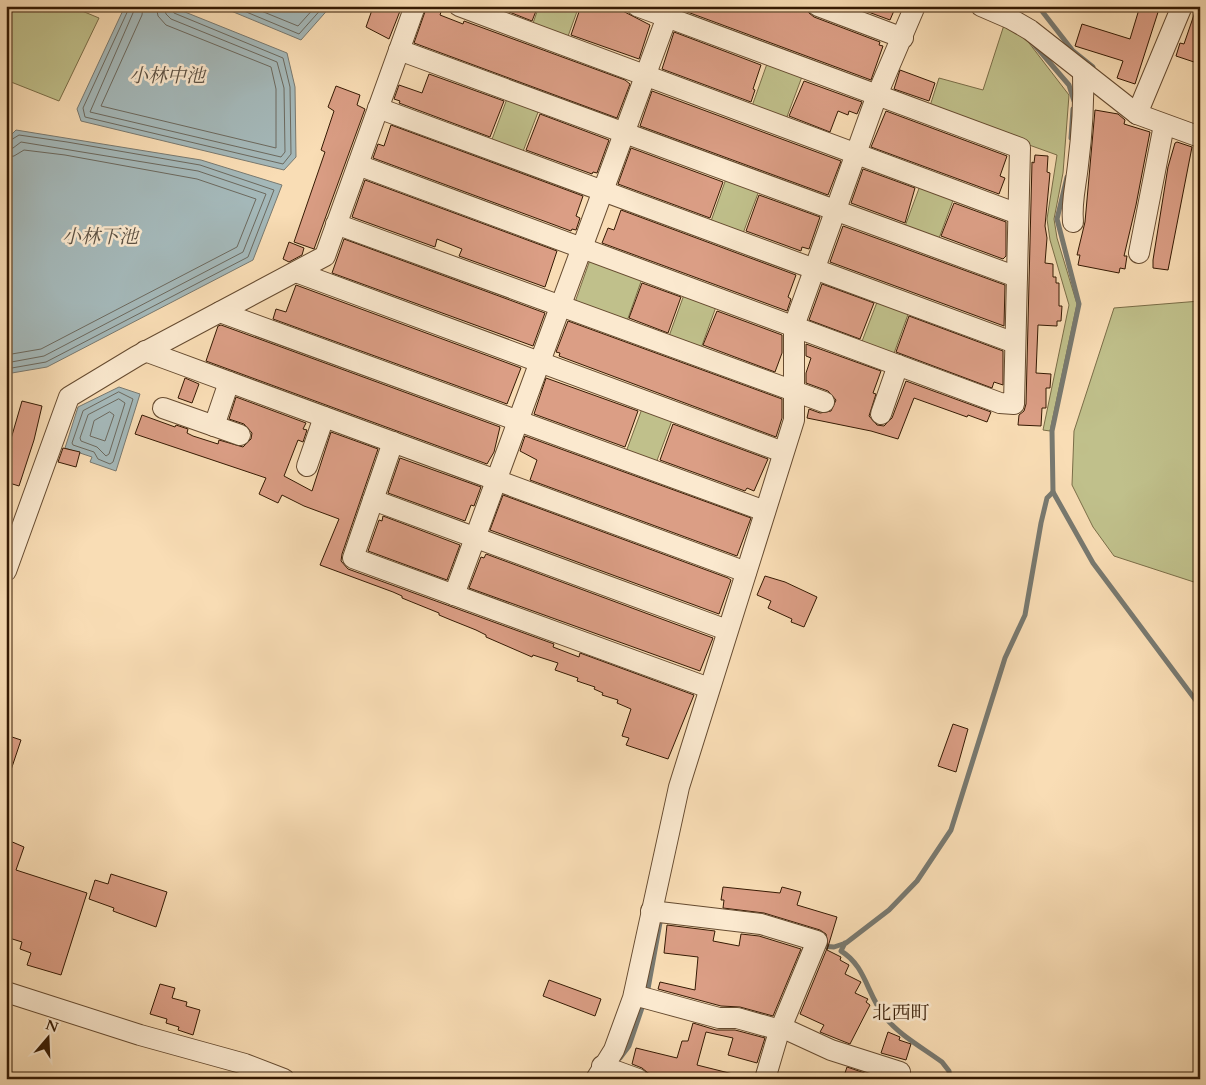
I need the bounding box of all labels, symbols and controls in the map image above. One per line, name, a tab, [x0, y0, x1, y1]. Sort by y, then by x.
water label: 小林中池	[129, 63, 207, 89]
water label: 小林下池	[62, 224, 140, 250]
district label: 北西町	[872, 1000, 930, 1026]
north arrow	[22, 1012, 72, 1062]
text: N	[43, 1015, 61, 1037]

